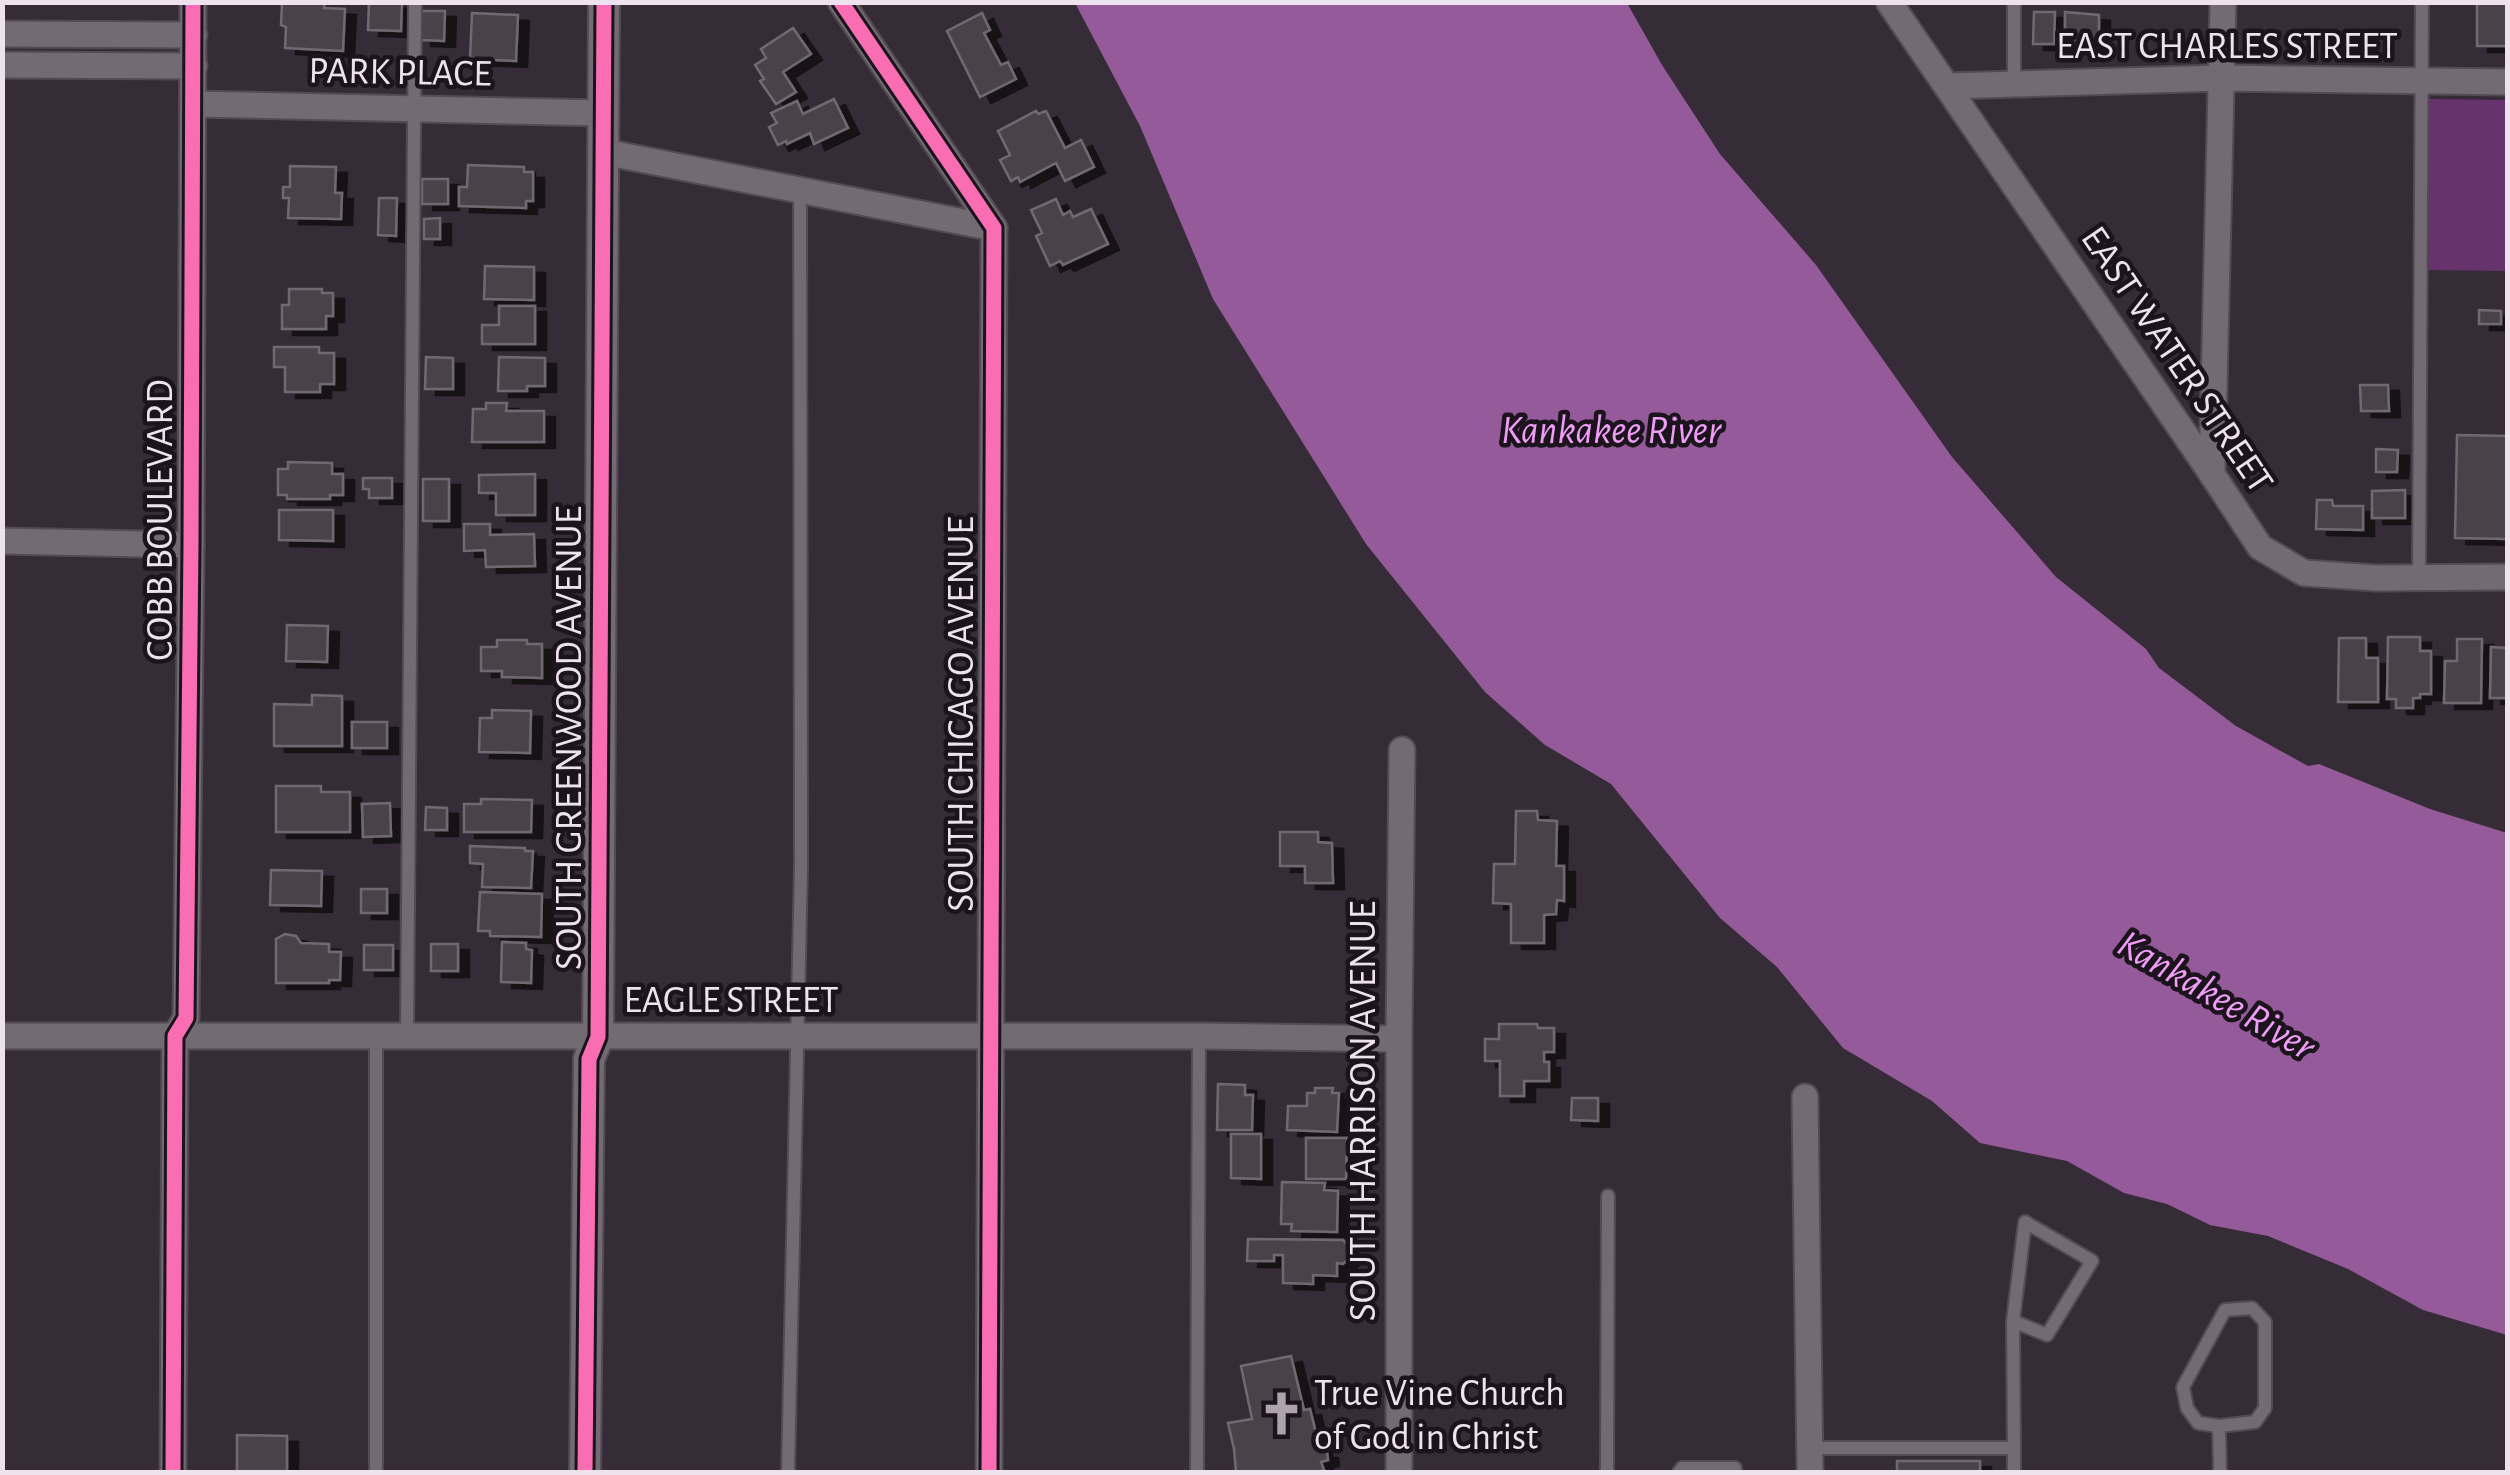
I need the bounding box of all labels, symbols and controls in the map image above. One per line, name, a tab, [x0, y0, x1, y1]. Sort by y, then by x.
street label: EAST CHARLES STREET	[2056, 28, 2398, 66]
street label: PARK PLACE	[308, 52, 492, 94]
street label: EAST WATER STREET	[2073, 220, 2279, 500]
street label: COBB BOULEVARD	[142, 379, 180, 661]
water label: Kankakee River	[1501, 411, 1722, 451]
street label: SOUTH GREENWOOD AVENUE	[551, 506, 589, 970]
street label: SOUTH CHICAGO AVENUE	[943, 516, 981, 912]
street label: SOUTH HARRISON AVENUE	[1345, 901, 1383, 1321]
water label: Kankakee River	[2111, 923, 2322, 1068]
street label: EAGLE STREET	[623, 982, 839, 1020]
place label: True Vine Church of God in Christ	[1314, 1375, 1565, 1457]
church icon: True Vine Church of God in Christ	[1257, 1390, 1305, 1438]

